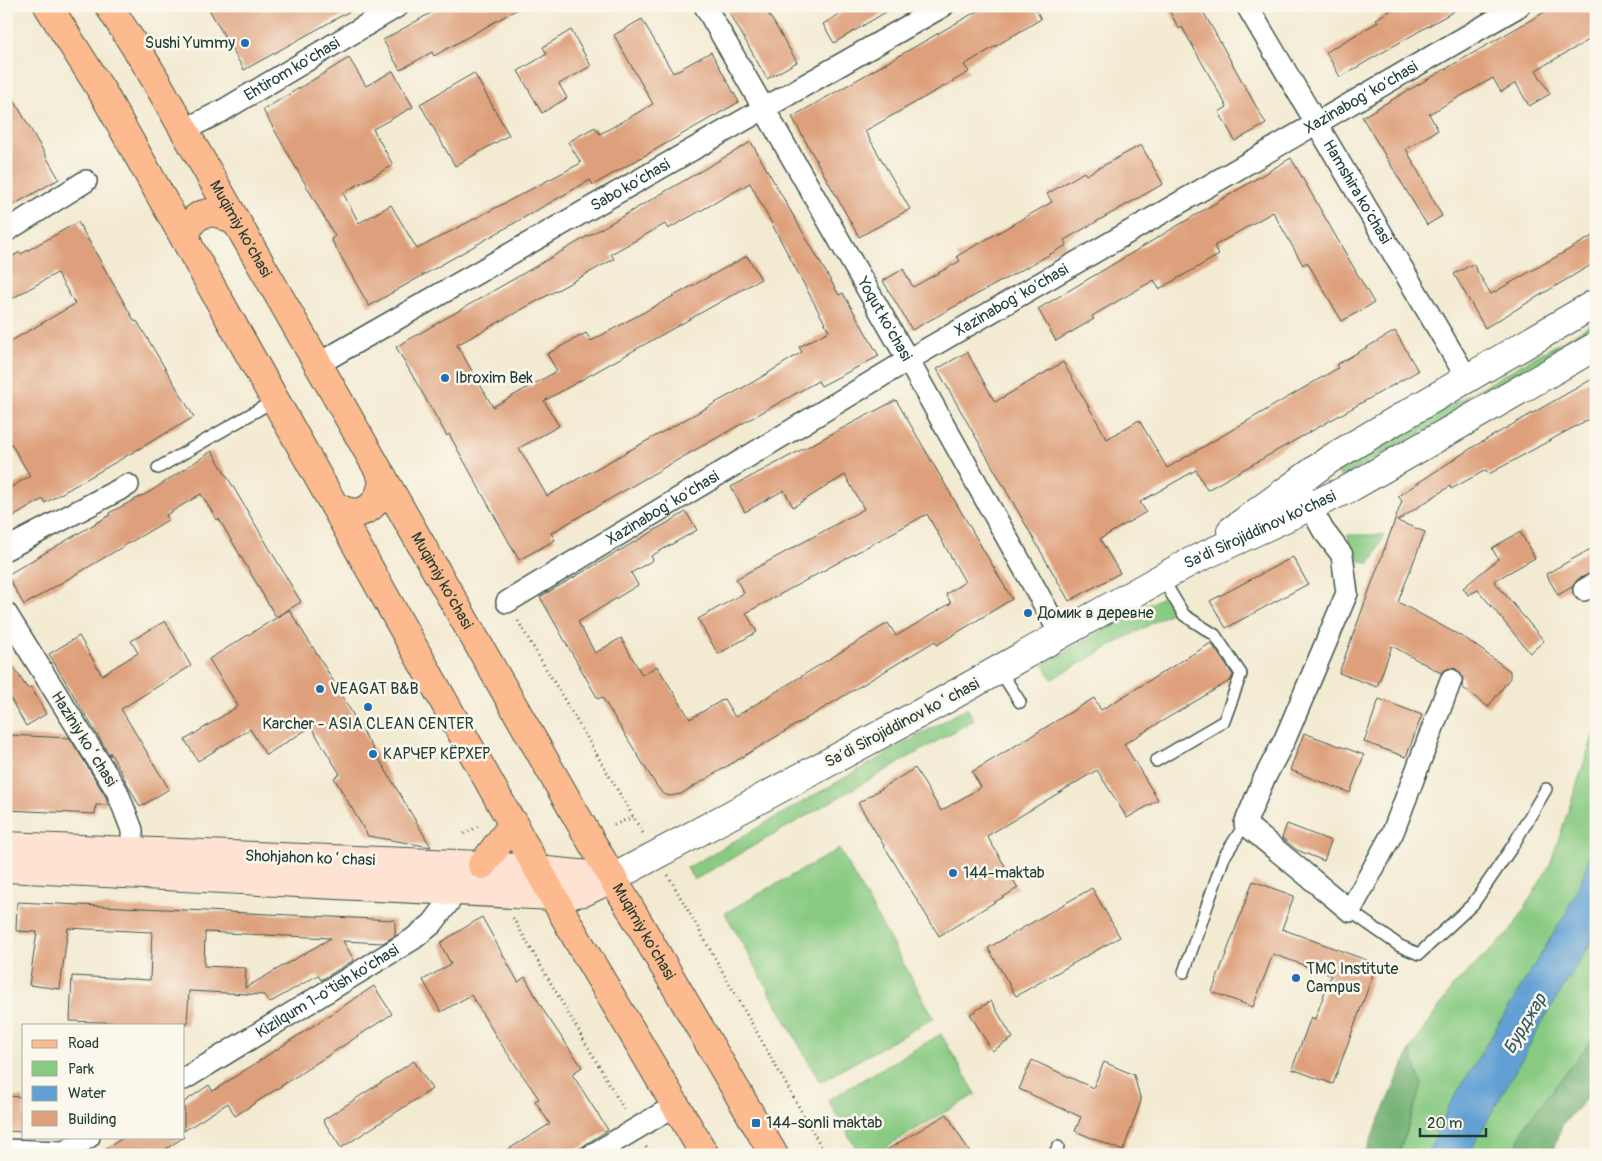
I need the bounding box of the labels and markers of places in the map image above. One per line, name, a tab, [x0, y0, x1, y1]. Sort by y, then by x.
place label: Sushi Yummy	[145, 33, 235, 53]
marker: Sushi Yummy	[239, 37, 251, 49]
place label: Ibroxim Bek	[455, 368, 533, 388]
marker: Ibroxim Bek	[439, 372, 451, 384]
place label: Домик в деревне	[1037, 603, 1154, 623]
marker: Домик в деревне	[1022, 607, 1034, 619]
place label: VEAGAT B&B	[330, 679, 418, 699]
marker: VEAGAT B&B	[314, 683, 326, 695]
marker: Karcher - ASIA CLEAN CENTER	[362, 701, 374, 713]
place label: Karcher - ASIA CLEAN CENTER	[262, 714, 474, 734]
place label: КАРЧЕР КЁРХЕР	[383, 744, 490, 764]
marker: КАРЧЕР КЁРХЕР	[367, 748, 379, 760]
place label: 144-maktab	[963, 863, 1045, 883]
marker: 144-maktab	[947, 867, 959, 879]
place label: TMC Institute Campus	[1306, 959, 1398, 997]
marker: TMC Institute Campus	[1290, 972, 1302, 984]
place label: 144-sonli maktab	[766, 1113, 883, 1133]
marker: 144-sonli maktab	[750, 1117, 762, 1129]

